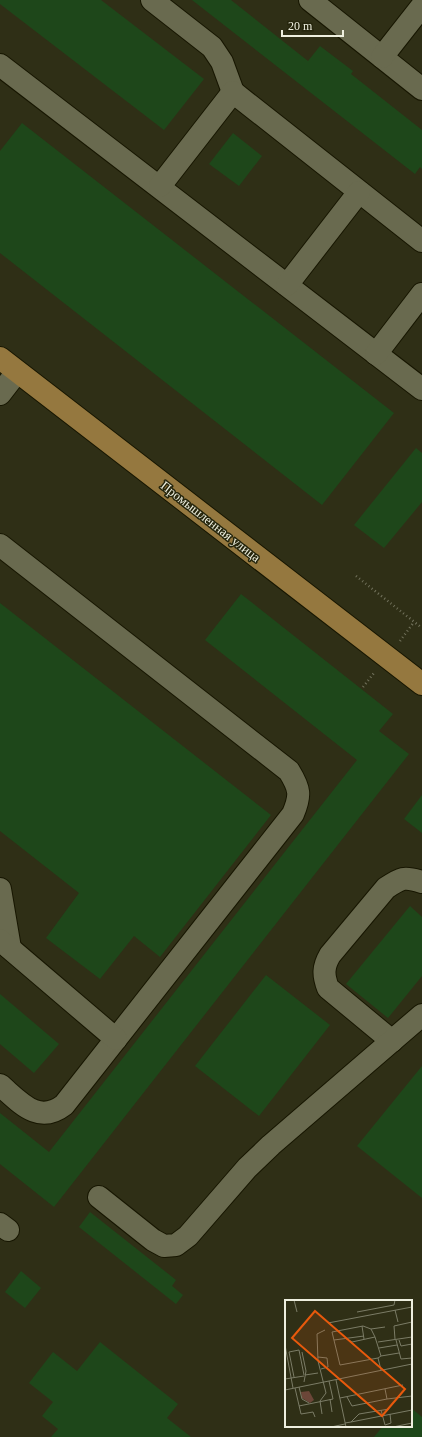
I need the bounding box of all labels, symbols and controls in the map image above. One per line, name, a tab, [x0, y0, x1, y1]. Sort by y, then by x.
scale bar	[282, 12, 343, 38]
text: 20 m	[288, 19, 313, 33]
street label: Промышленная улица	[158, 478, 264, 565]
inset map	[285, 1300, 412, 1427]

